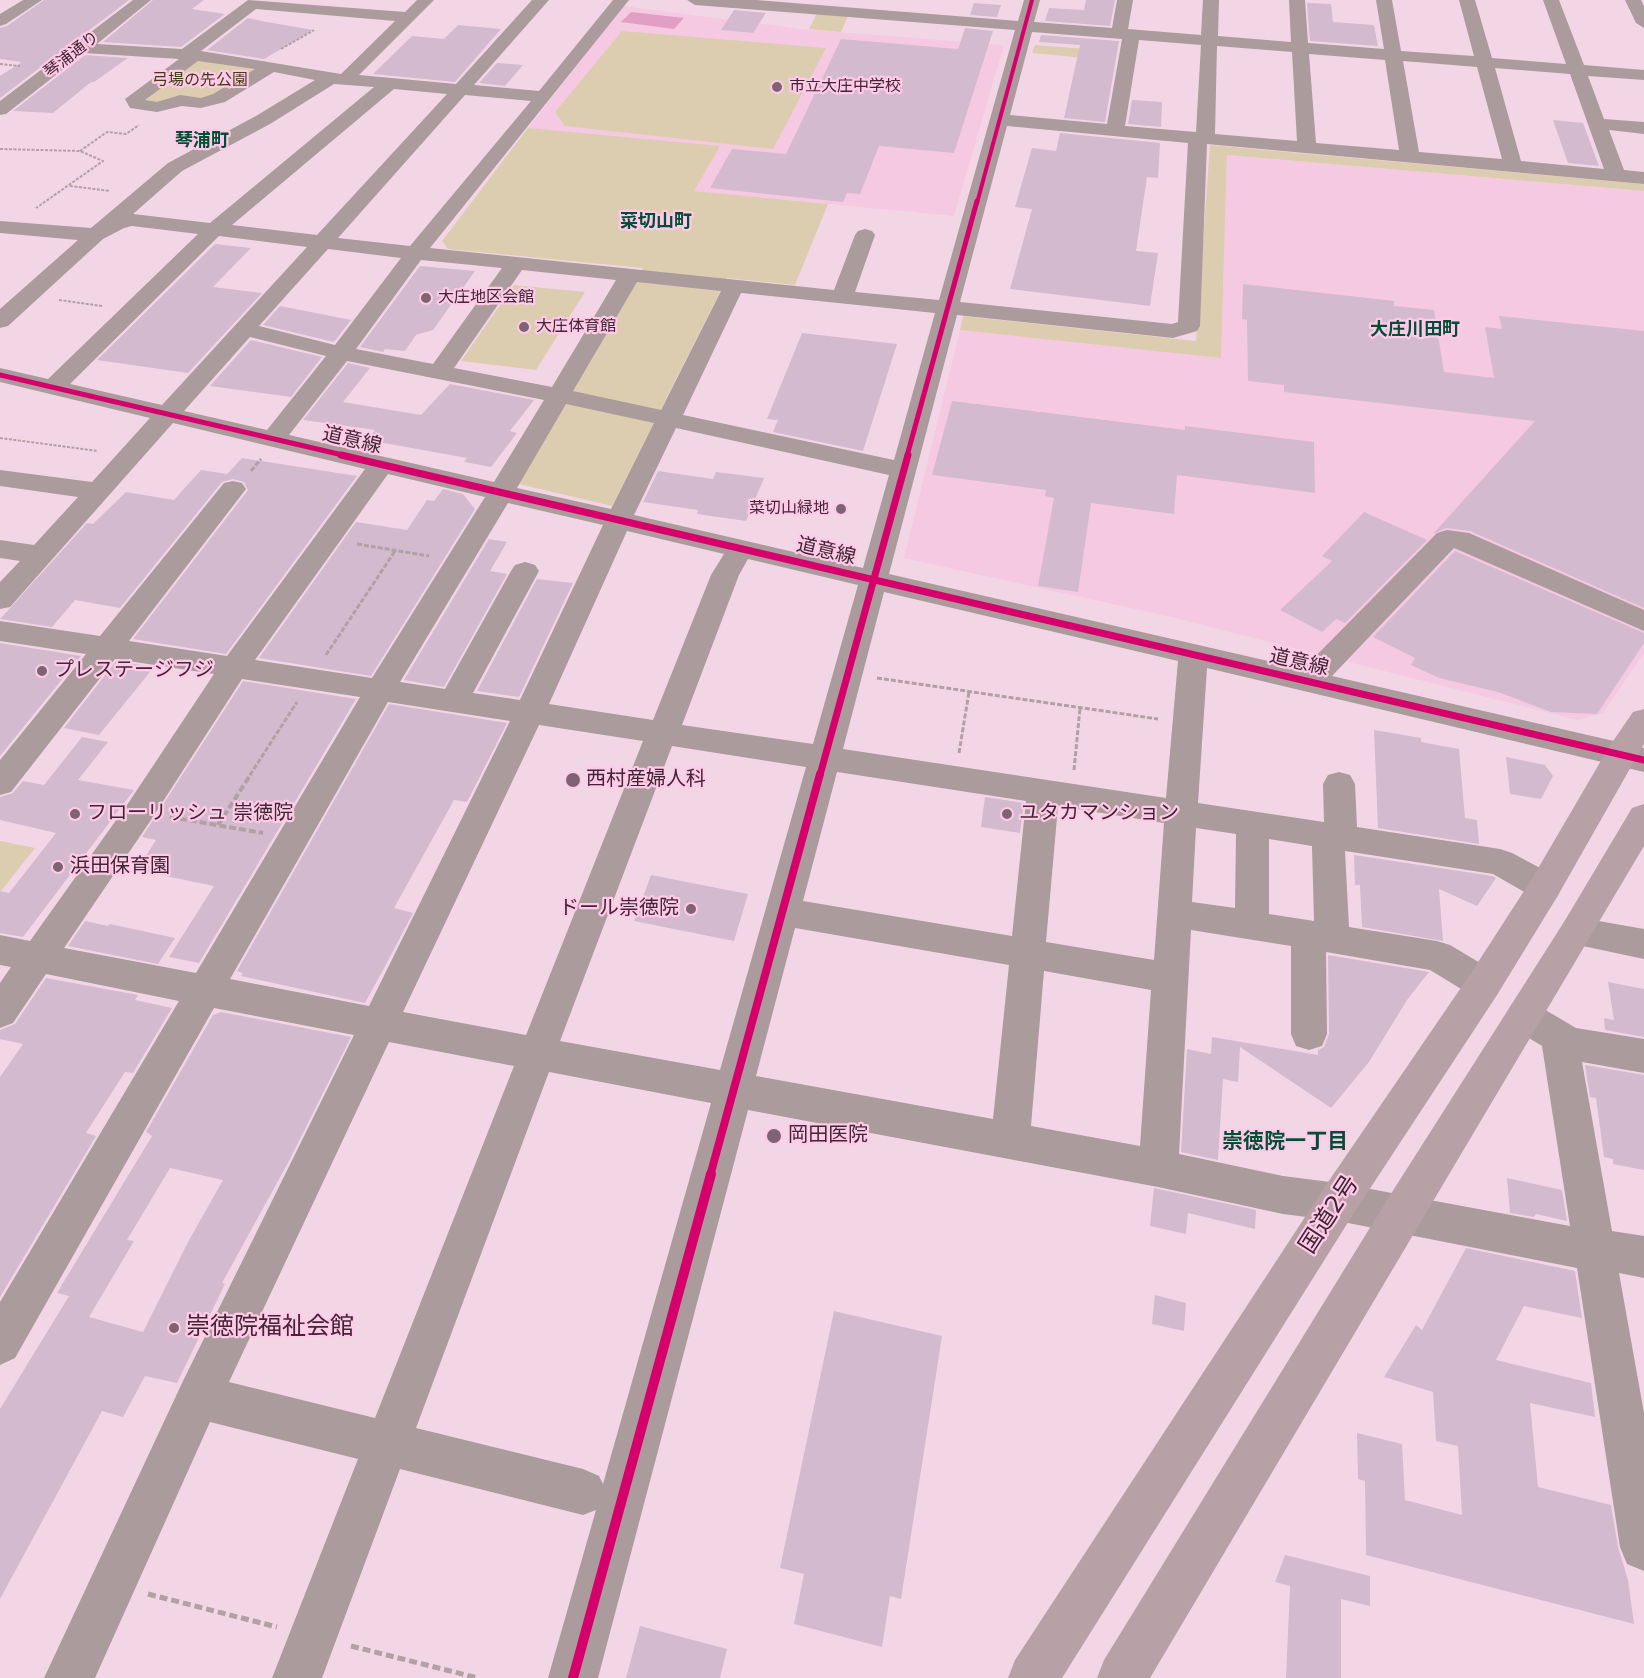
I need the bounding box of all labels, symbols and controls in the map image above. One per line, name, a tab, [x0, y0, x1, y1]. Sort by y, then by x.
street label: 琴浦通り	[41, 28, 103, 82]
park label: 弓場の先公園	[152, 71, 248, 91]
place label: 市立大庄中学校	[789, 77, 901, 97]
marker: 市立大庄中学校	[770, 80, 784, 94]
district label: 琴浦町	[175, 130, 229, 152]
district label: 菜切山町	[620, 211, 692, 233]
place label: 大庄地区会館	[438, 288, 534, 308]
marker: 大庄地区会館	[419, 291, 433, 305]
place label: 大庄体育館	[536, 317, 616, 337]
district label: 大庄川田町	[1370, 319, 1460, 341]
marker: 大庄体育館	[517, 320, 531, 334]
street label: 道意線	[320, 423, 384, 459]
place label: 菜切山緑地	[749, 499, 829, 519]
marker: 菜切山緑地	[834, 502, 848, 516]
street label: 道意線	[794, 534, 858, 570]
street label: 道意線	[1267, 645, 1331, 681]
place label: プレステージフジ	[54, 659, 214, 683]
marker: プレステージフジ	[35, 664, 49, 678]
place label: 西村産婦人科	[586, 768, 706, 792]
marker: 西村産婦人科	[564, 771, 582, 789]
place label: フローリッシュ 崇徳院	[87, 802, 293, 826]
place label: ユタカマンション	[1019, 802, 1179, 826]
marker: フローリッシュ 崇徳院	[68, 807, 82, 821]
marker: ユタカマンション	[1000, 807, 1014, 821]
place label: 浜田保育園	[70, 855, 170, 879]
marker: 浜田保育園	[51, 860, 65, 874]
place label: ドール崇徳院	[559, 897, 679, 921]
marker: ドール崇徳院	[684, 902, 698, 916]
place label: 岡田医院	[788, 1124, 868, 1148]
marker: 岡田医院	[765, 1127, 783, 1145]
district label: 崇徳院一丁目	[1222, 1130, 1348, 1156]
street label: 国道2号	[1294, 1171, 1366, 1259]
place label: 崇徳院福祉会館	[186, 1314, 354, 1342]
marker: 崇徳院福祉会館	[167, 1321, 181, 1335]

